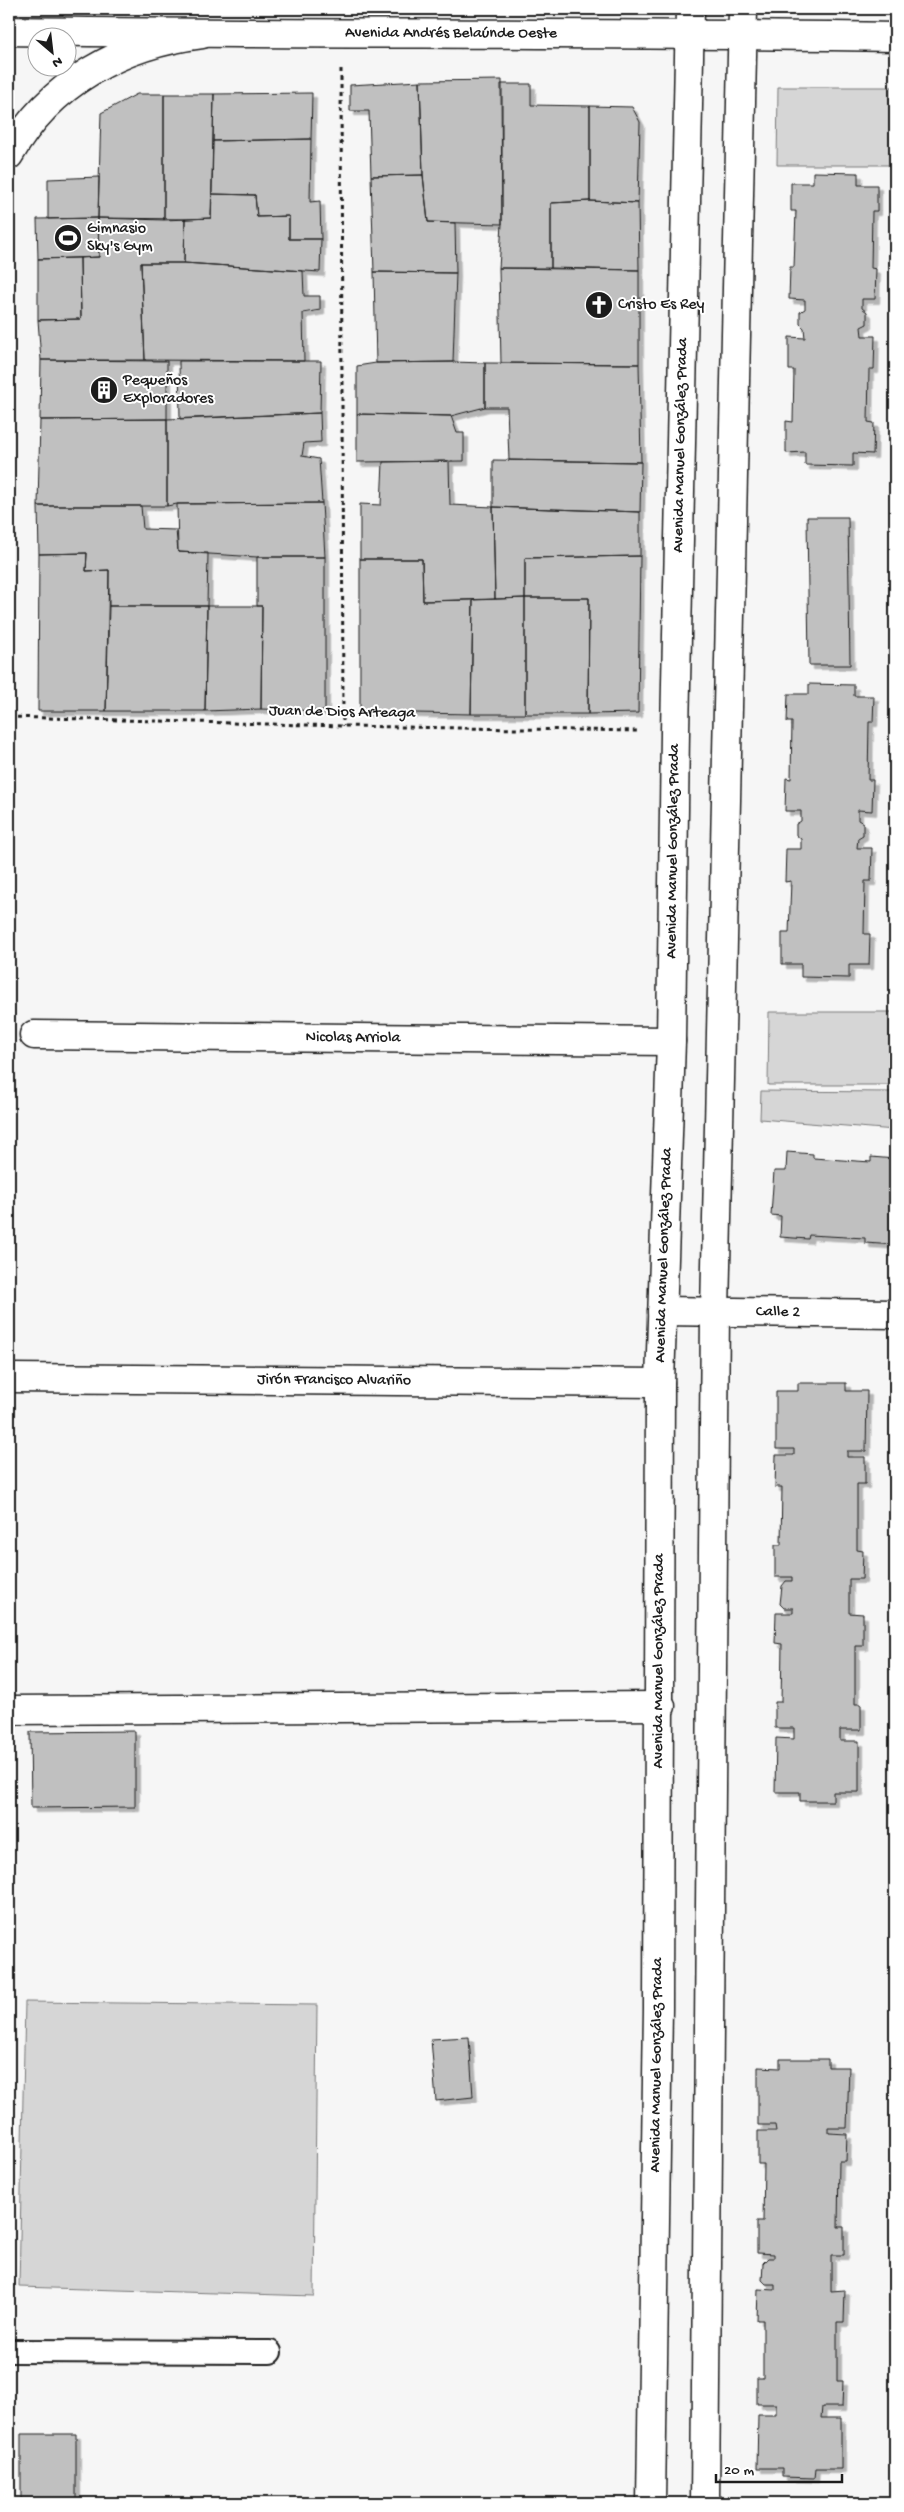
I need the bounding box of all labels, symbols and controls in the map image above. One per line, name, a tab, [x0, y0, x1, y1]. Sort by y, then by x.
street label: Avenida Andrés Belaúnde Oeste	[345, 24, 558, 43]
north arrow	[28, 28, 78, 78]
text: N	[49, 52, 65, 71]
place label: Gimnasio Sky's Gym	[87, 220, 153, 257]
sports icon: Gimnasio Sky's Gym	[53, 223, 83, 253]
church icon: Cristo Es Rey	[584, 290, 614, 320]
place label: Cristo Es Rey	[618, 296, 705, 315]
street label: Avenida Manuel González Prada	[669, 337, 693, 553]
place label: Pequeños Exploradores	[122, 372, 214, 409]
building icon: Pequeños Exploradores	[89, 375, 119, 405]
street label: Juan de Dios Arteaga	[269, 702, 416, 724]
street label: Avenida Manuel González Prada	[663, 743, 684, 959]
street label: Nicolas Arriola	[306, 1028, 402, 1048]
street label: Avenida Manuel González Prada	[651, 1146, 677, 1363]
street label: Calle 2	[756, 1303, 801, 1322]
street label: Jirón Francisco Alvariño	[257, 1370, 411, 1391]
street label: Avenida Manuel González Prada	[649, 1552, 669, 1769]
street label: Avenida Manuel González Prada	[646, 1956, 668, 2173]
scale bar	[716, 2452, 843, 2484]
text: 20 m	[724, 2462, 754, 2480]

